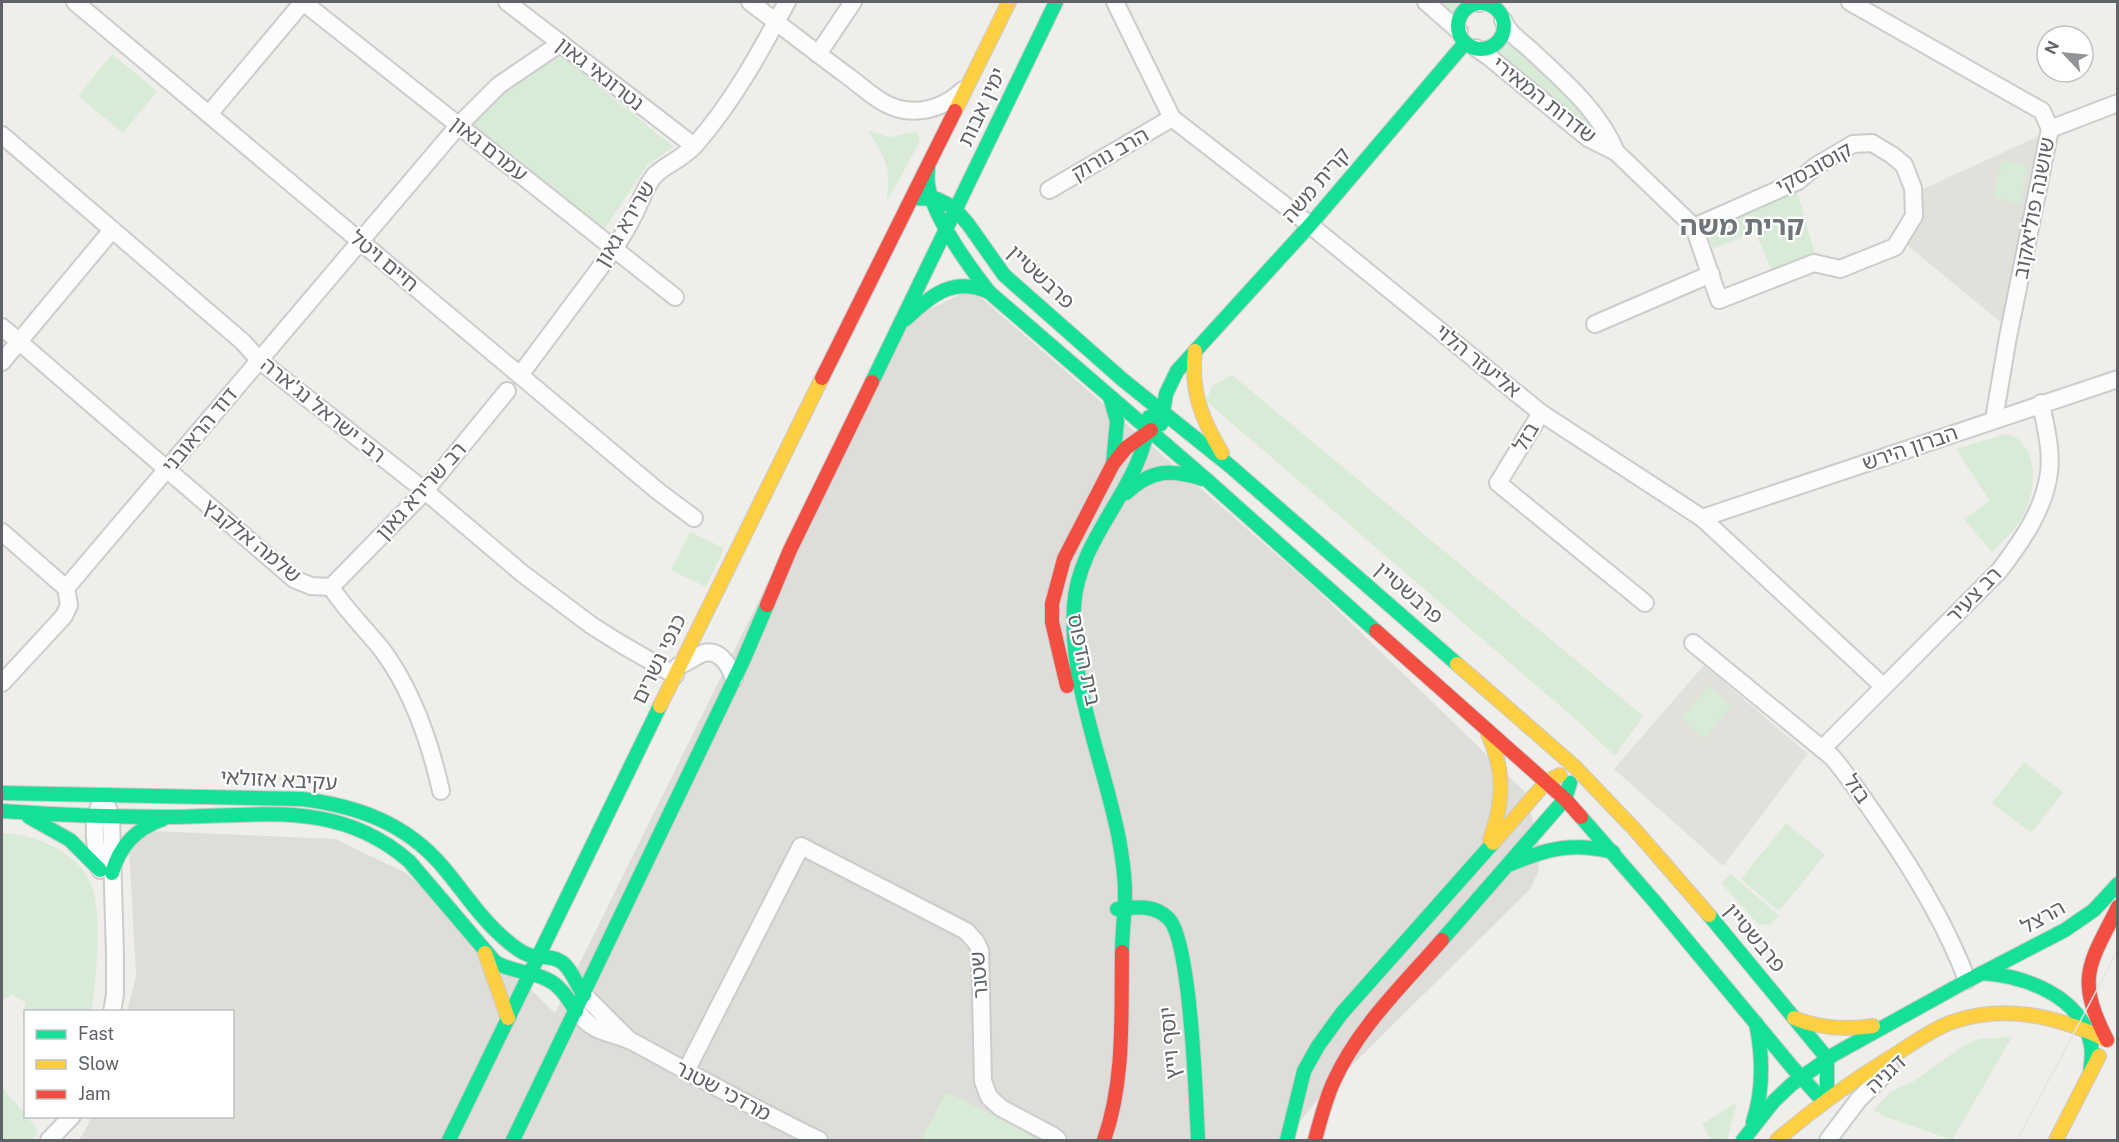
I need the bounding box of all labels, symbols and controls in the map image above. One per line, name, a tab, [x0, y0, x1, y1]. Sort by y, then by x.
north arrow	[2035, 24, 2095, 84]
street label: נטרונאי גאון	[551, 32, 649, 116]
text: N	[2041, 38, 2063, 57]
street label: שדרות המאירי	[1487, 51, 1601, 148]
street label: ימין אבות	[952, 63, 1011, 150]
street label: עמרם גאון	[446, 111, 533, 187]
street label: הרב נורוק	[1067, 122, 1153, 186]
street label: שושנה פוליאקוב	[2008, 135, 2059, 281]
street label: קוסובסקי	[1771, 136, 1856, 199]
street label: קרית משה	[1276, 142, 1355, 228]
street label: שרירא גאון	[589, 176, 660, 271]
district label: קרית משה	[1680, 209, 1804, 241]
street label: חיים ויטל	[345, 225, 424, 296]
street label: פרבשטיין	[1003, 239, 1080, 314]
street label: אליעזר הלוי	[1431, 319, 1526, 403]
street label: רבי ישראל נג'ארה	[256, 352, 391, 468]
street label: דוד הראובני	[157, 382, 243, 477]
street label: בזל	[1507, 417, 1544, 456]
street label: הברון הירש	[1859, 420, 1961, 475]
street label: רב שרירא גאון	[370, 437, 471, 545]
street label: שלמה אלקבץ	[198, 494, 306, 588]
street label: פרבשטיין	[1370, 556, 1449, 629]
street label: רב צעיר	[1941, 561, 2006, 628]
street label: כנפי נשרים	[626, 610, 691, 708]
street label: בית הדפוס	[1063, 612, 1106, 708]
street label: עקיבא אזולאי	[220, 764, 338, 795]
street label: בזל	[1839, 769, 1876, 808]
street label: הרצל	[2016, 894, 2069, 939]
street label: פרבשטיין	[1719, 898, 1792, 977]
street label: שטנר	[964, 950, 993, 1000]
street label: יוסף וייץ	[1154, 1006, 1185, 1081]
legend	[24, 1010, 234, 1118]
text: Fast	[78, 1023, 114, 1044]
street label: דגניה	[1860, 1049, 1911, 1098]
text: Slow	[78, 1053, 119, 1074]
street label: מרדכי שטנר	[671, 1055, 776, 1126]
text: Jam	[78, 1083, 111, 1104]

